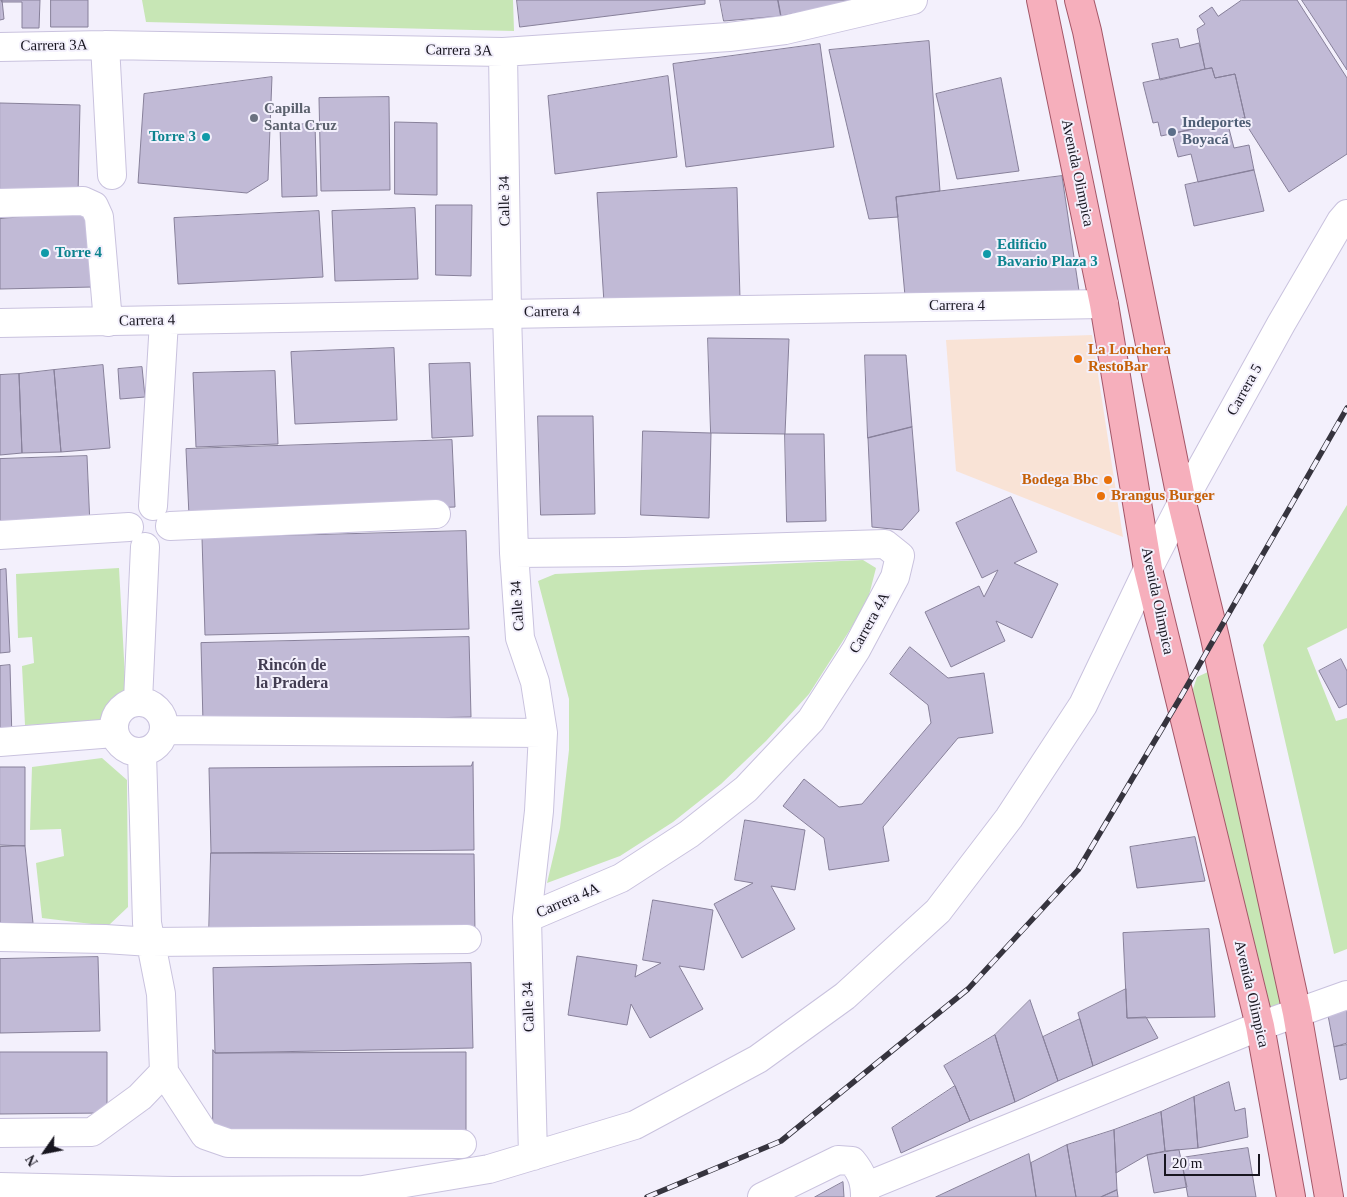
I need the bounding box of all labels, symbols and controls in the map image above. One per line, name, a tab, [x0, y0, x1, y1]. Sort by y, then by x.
street label: Carrera 3A	[20, 36, 88, 56]
street label: Carrera 3A	[425, 41, 493, 61]
place label: Capilla Santa Cruz	[264, 100, 337, 135]
marker: Capilla Santa Cruz	[248, 112, 260, 124]
place label: Indeportes Boyacá	[1182, 114, 1251, 149]
street label: Avenida Olimpica	[1057, 118, 1097, 228]
marker: Indeportes Boyacá	[1166, 126, 1178, 138]
place label: Torre 3	[149, 128, 196, 146]
marker: Torre 3	[200, 131, 212, 143]
street label: Calle 34	[496, 176, 514, 226]
place label: Edificio Bavario Plaza 3	[997, 236, 1098, 271]
place label: Torre 4	[55, 244, 102, 262]
marker: Torre 4	[39, 247, 51, 259]
marker: Edificio Bavario Plaza 3	[981, 248, 993, 260]
street label: Carrera 4	[929, 297, 985, 315]
street label: Carrera 4	[524, 303, 580, 321]
street label: Carrera 4	[119, 312, 175, 330]
place label: La Lonchera RestoBar	[1088, 341, 1171, 376]
marker: La Lonchera RestoBar	[1072, 353, 1084, 365]
street label: Carrera 5	[1224, 361, 1266, 419]
place label: Bodega Bbc	[1022, 471, 1098, 489]
marker: Bodega Bbc	[1102, 474, 1114, 486]
place label: Brangus Burger	[1111, 487, 1215, 505]
marker: Brangus Burger	[1095, 490, 1107, 502]
street label: Avenida Olimpica	[1137, 546, 1177, 656]
street label: Calle 34	[507, 580, 529, 632]
street label: Carrera 4A	[846, 589, 894, 657]
district label: Rincón de la Pradera	[256, 656, 328, 694]
street label: Carrera 4A	[534, 880, 602, 922]
street label: Avenida Olimpica	[1230, 939, 1272, 1049]
street label: Calle 34	[519, 981, 539, 1033]
north arrow	[20, 1127, 70, 1177]
scale bar	[1167, 1144, 1263, 1176]
text: N	[23, 1152, 41, 1169]
text: 20 m	[1172, 1155, 1202, 1171]

